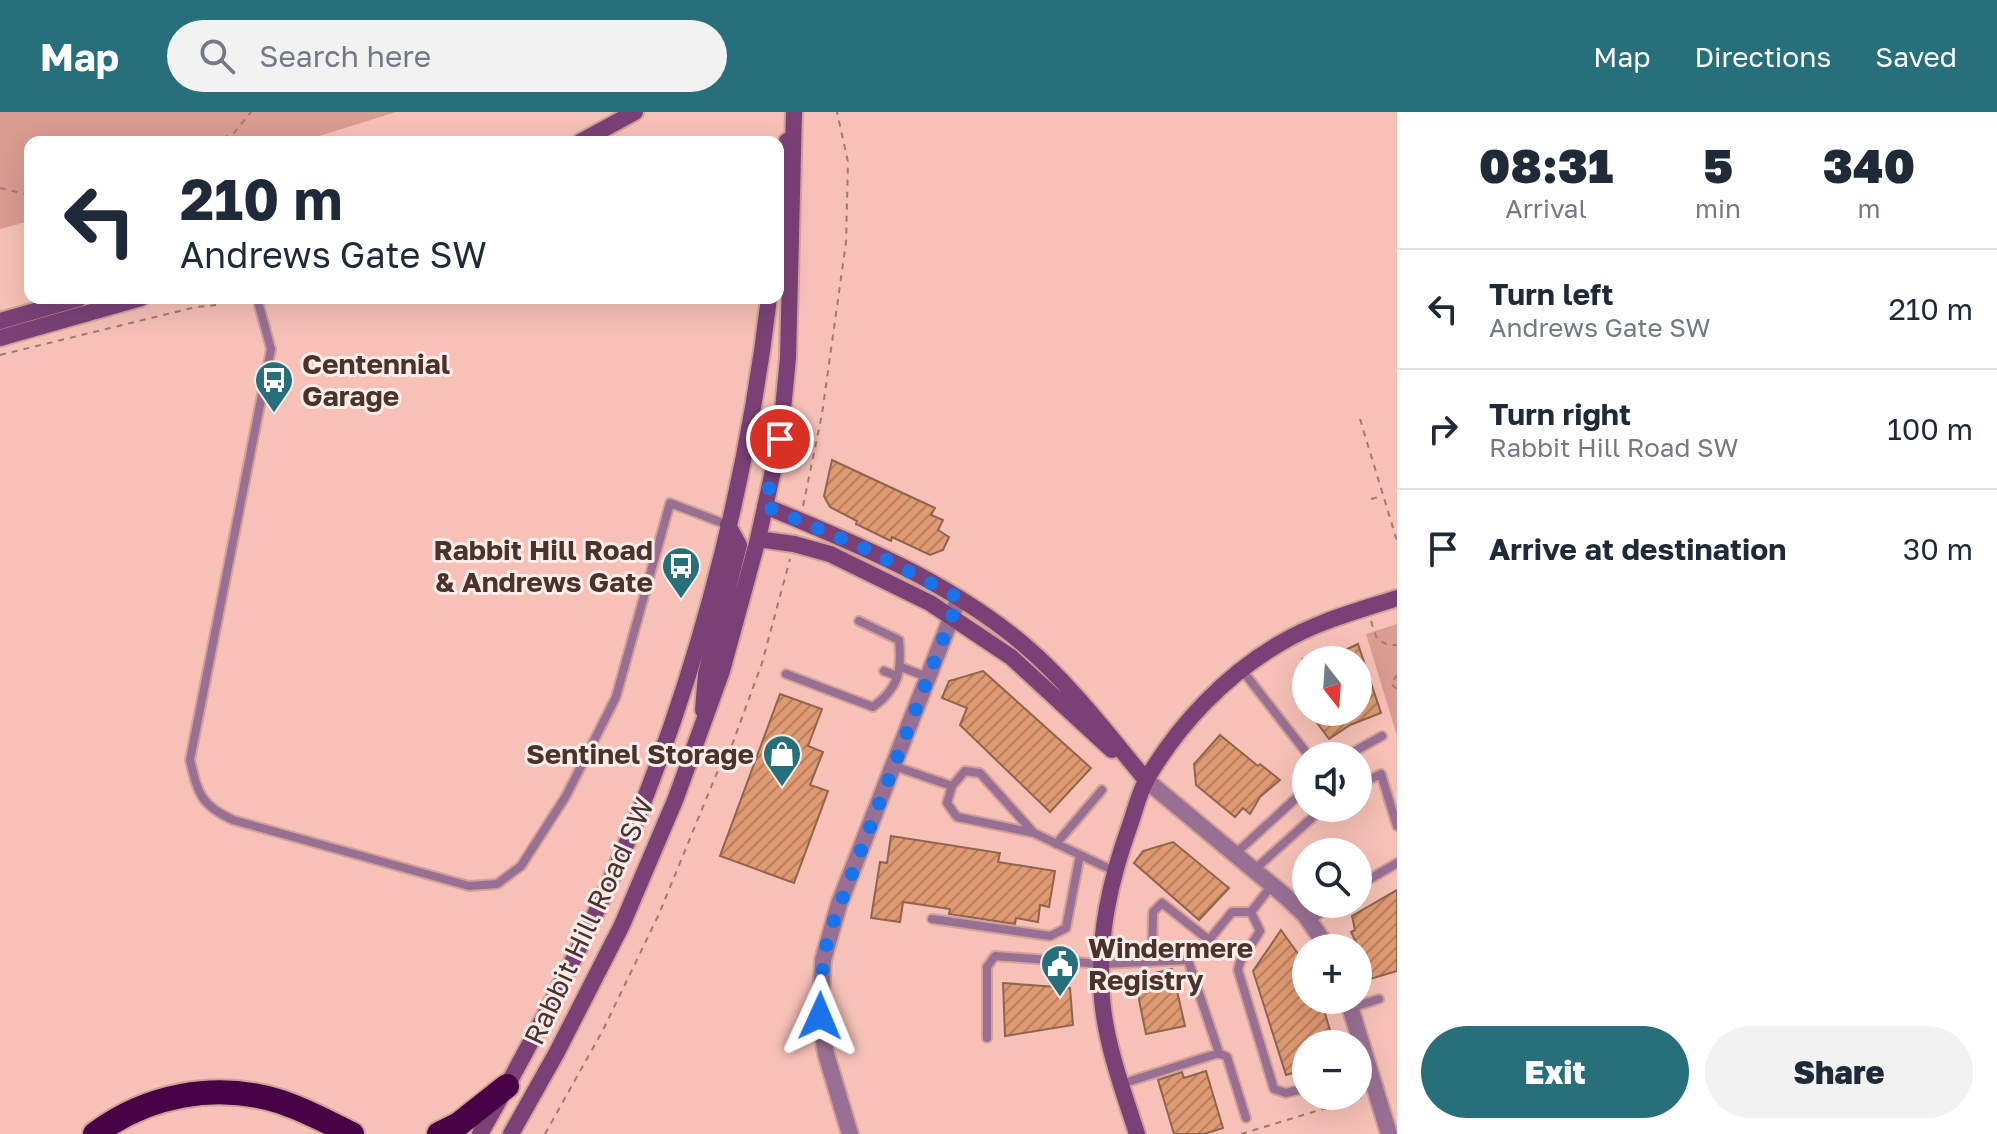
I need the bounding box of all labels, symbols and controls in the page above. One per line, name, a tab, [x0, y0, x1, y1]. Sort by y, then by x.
search box	[167, 20, 727, 92]
text: Map	[40, 34, 119, 79]
icon: search	[195, 34, 239, 78]
text: Search here	[259, 38, 431, 74]
text: Map	[1593, 40, 1650, 73]
text: Directions	[1694, 40, 1831, 73]
text: Saved	[1875, 40, 1957, 73]
text: 08:31	[1479, 136, 1613, 194]
text: 5	[1703, 136, 1733, 194]
text: 340	[1823, 136, 1915, 194]
text: 210 m	[180, 165, 342, 232]
icon: left	[48, 168, 152, 272]
text: Arrival	[1505, 193, 1587, 224]
text: min	[1695, 193, 1741, 224]
text: m	[1858, 193, 1881, 224]
text: Andrews Gate SW	[180, 233, 487, 276]
text: Turn left	[1489, 276, 1614, 312]
icon: left	[1421, 287, 1465, 331]
text: 210 m	[1888, 291, 1973, 327]
text: Andrews Gate SW	[1489, 312, 1711, 343]
place label: Centennial Garage	[302, 347, 450, 412]
bus stop icon: Centennial Garage	[253, 359, 295, 414]
text: Turn right	[1489, 396, 1631, 432]
pin	[746, 405, 814, 473]
icon: right	[1421, 407, 1465, 451]
text: 100 m	[1887, 411, 1973, 447]
icon: arrive	[758, 417, 802, 461]
text: Rabbit Hill Road SW	[1489, 432, 1738, 463]
icon: arrive	[1421, 527, 1465, 571]
text: Arrive at destination	[1489, 531, 1786, 567]
text: 30 m	[1903, 531, 1973, 567]
place label: Rabbit Hill Road & Andrews Gate	[433, 533, 653, 598]
bus stop icon: Rabbit Hill Road & Andrews Gate	[660, 545, 702, 600]
north arrow	[1292, 646, 1372, 726]
map controls	[1292, 646, 1372, 1110]
shop icon: Sentinel Storage	[761, 733, 803, 788]
place label: Sentinel Storage	[526, 737, 754, 770]
button: sound	[1292, 742, 1372, 822]
street label: Rabbit Hill Road SW	[517, 792, 660, 1049]
button: search	[1292, 838, 1372, 918]
place label: Windermere Registry	[1088, 931, 1253, 996]
button: +	[1292, 934, 1372, 1014]
public building icon: Windermere Registry	[1039, 943, 1081, 998]
position arrow	[778, 974, 862, 1058]
button: Exit	[1421, 1026, 1689, 1118]
button: Share	[1705, 1026, 1973, 1118]
button: −	[1292, 1030, 1372, 1110]

